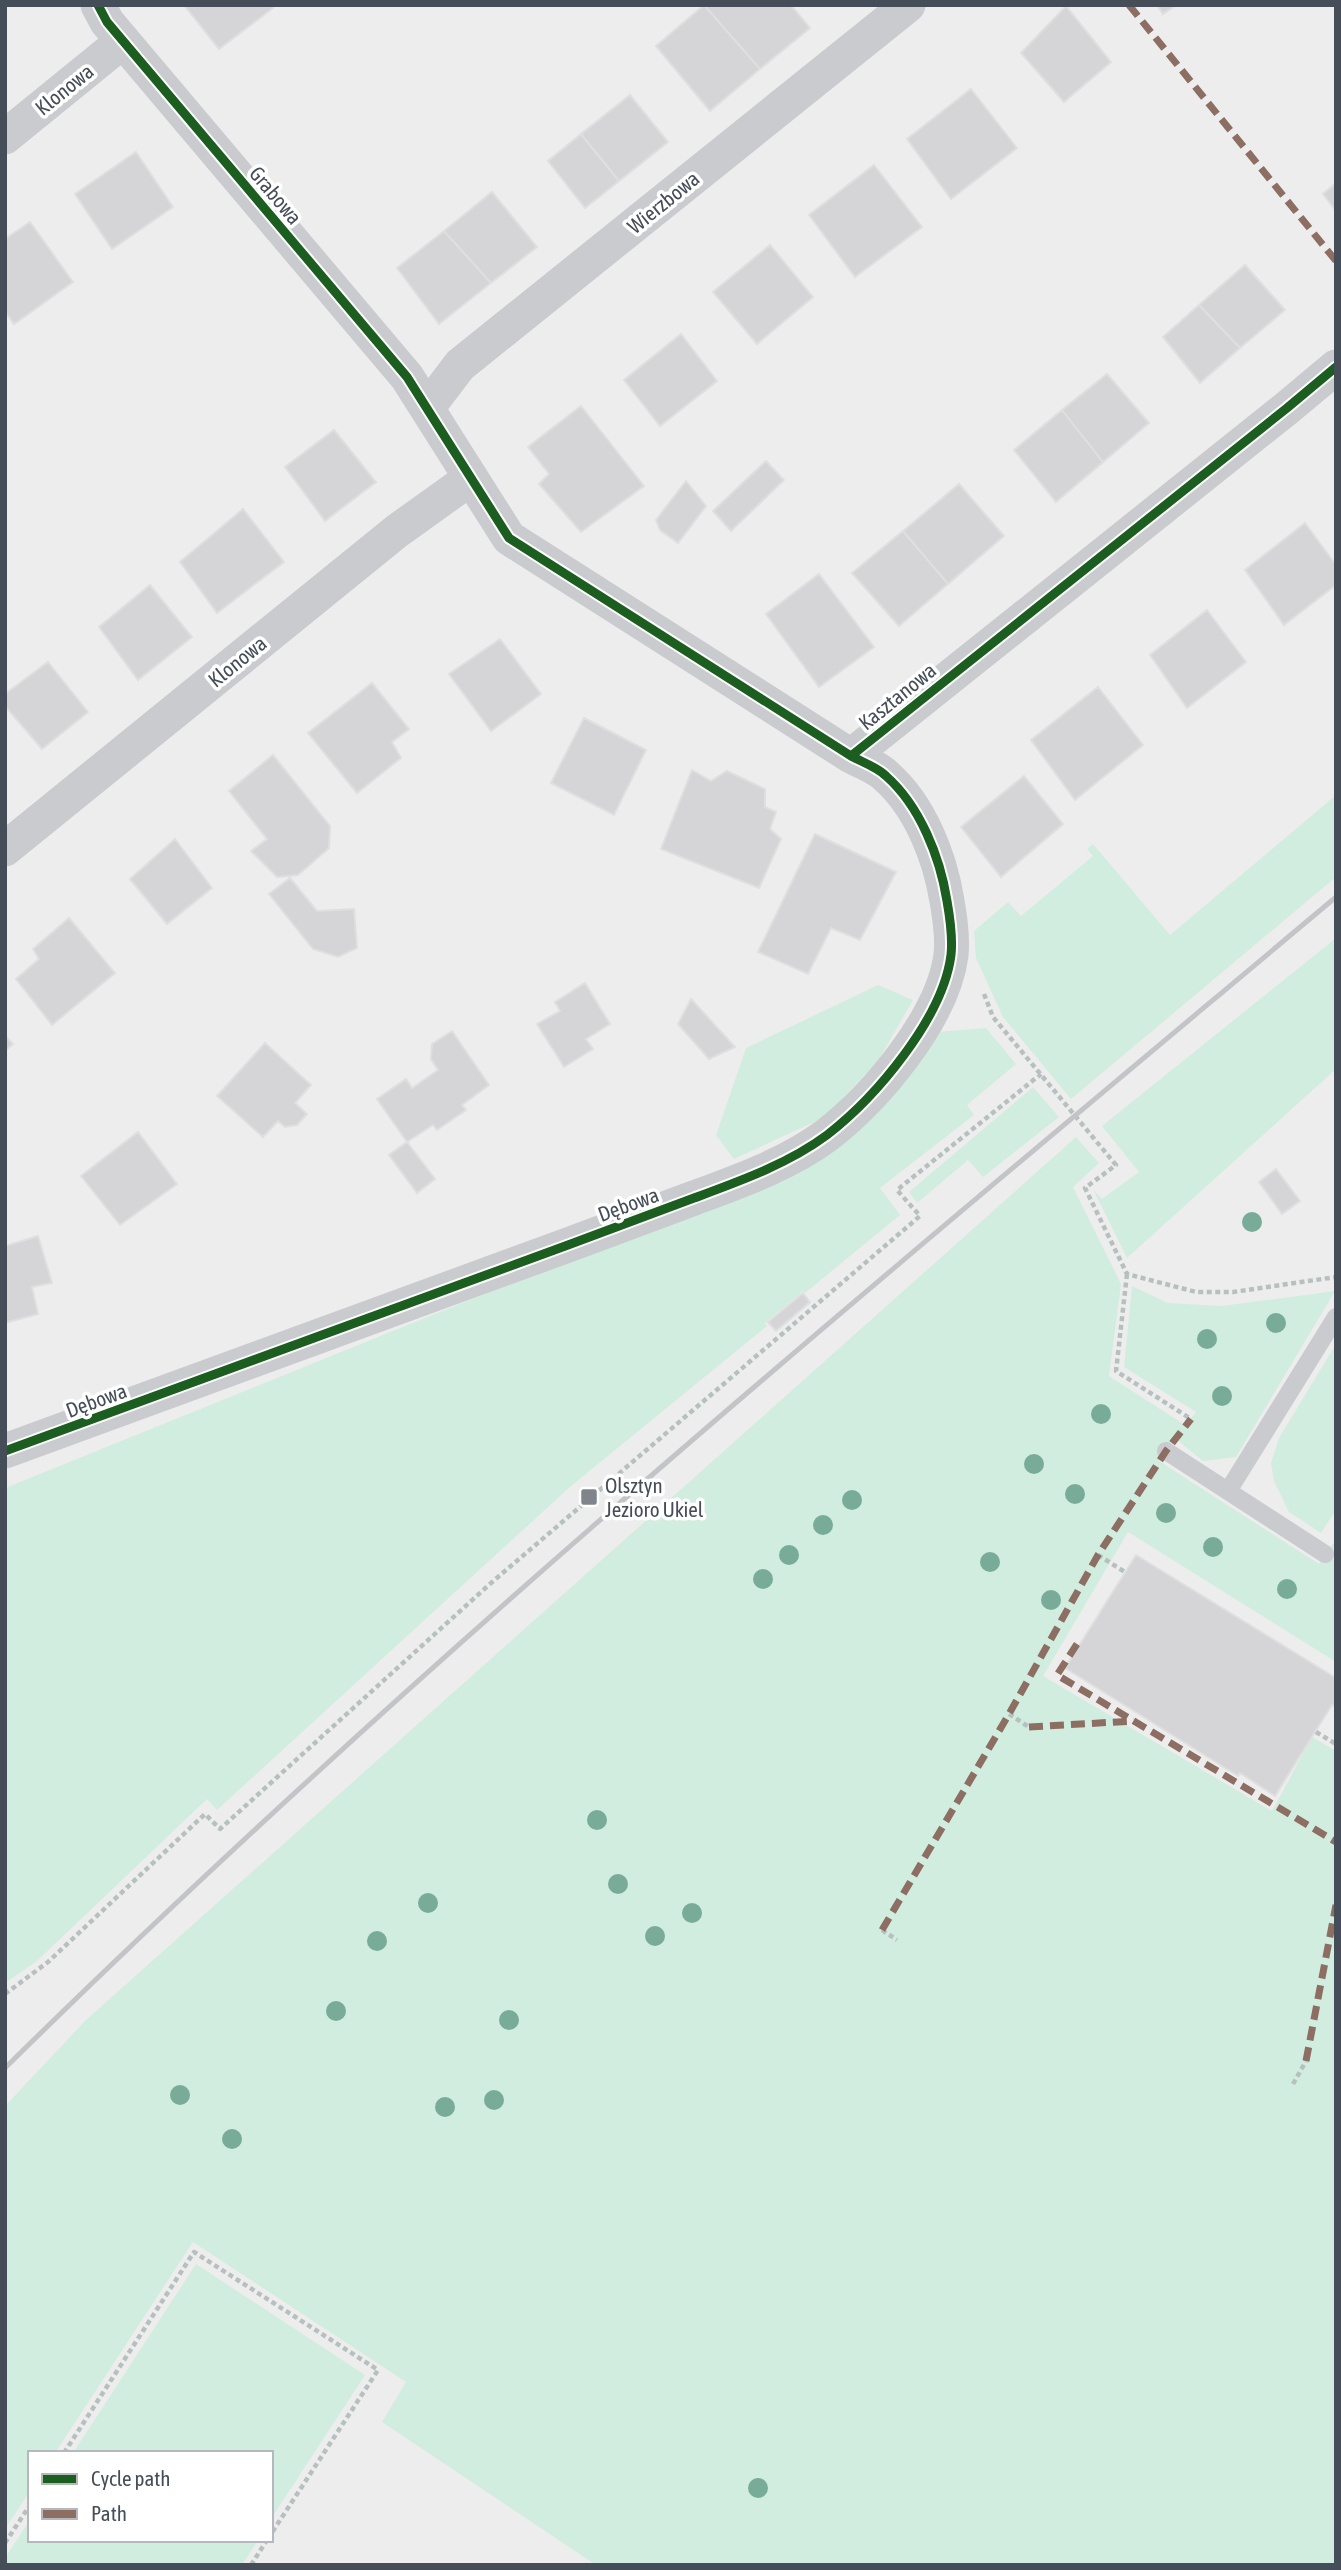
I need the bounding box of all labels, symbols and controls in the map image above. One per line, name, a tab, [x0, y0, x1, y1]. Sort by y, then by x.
street label: Klonowa	[30, 58, 98, 120]
street label: Grabowa	[245, 161, 307, 229]
street label: Wierzbowa	[622, 166, 704, 238]
street label: Klonowa	[203, 630, 271, 692]
street label: Kasztanowa	[854, 658, 940, 734]
street label: Dębowa	[594, 1182, 662, 1226]
street label: Dębowa	[62, 1378, 130, 1422]
place label: Olsztyn Jezioro Ukiel	[605, 1473, 704, 1521]
marker: Olsztyn Jezioro Ukiel	[579, 1487, 599, 1507]
legend	[28, 2451, 273, 2542]
text: Cycle path	[91, 2466, 170, 2490]
text: Path	[91, 2501, 127, 2525]

